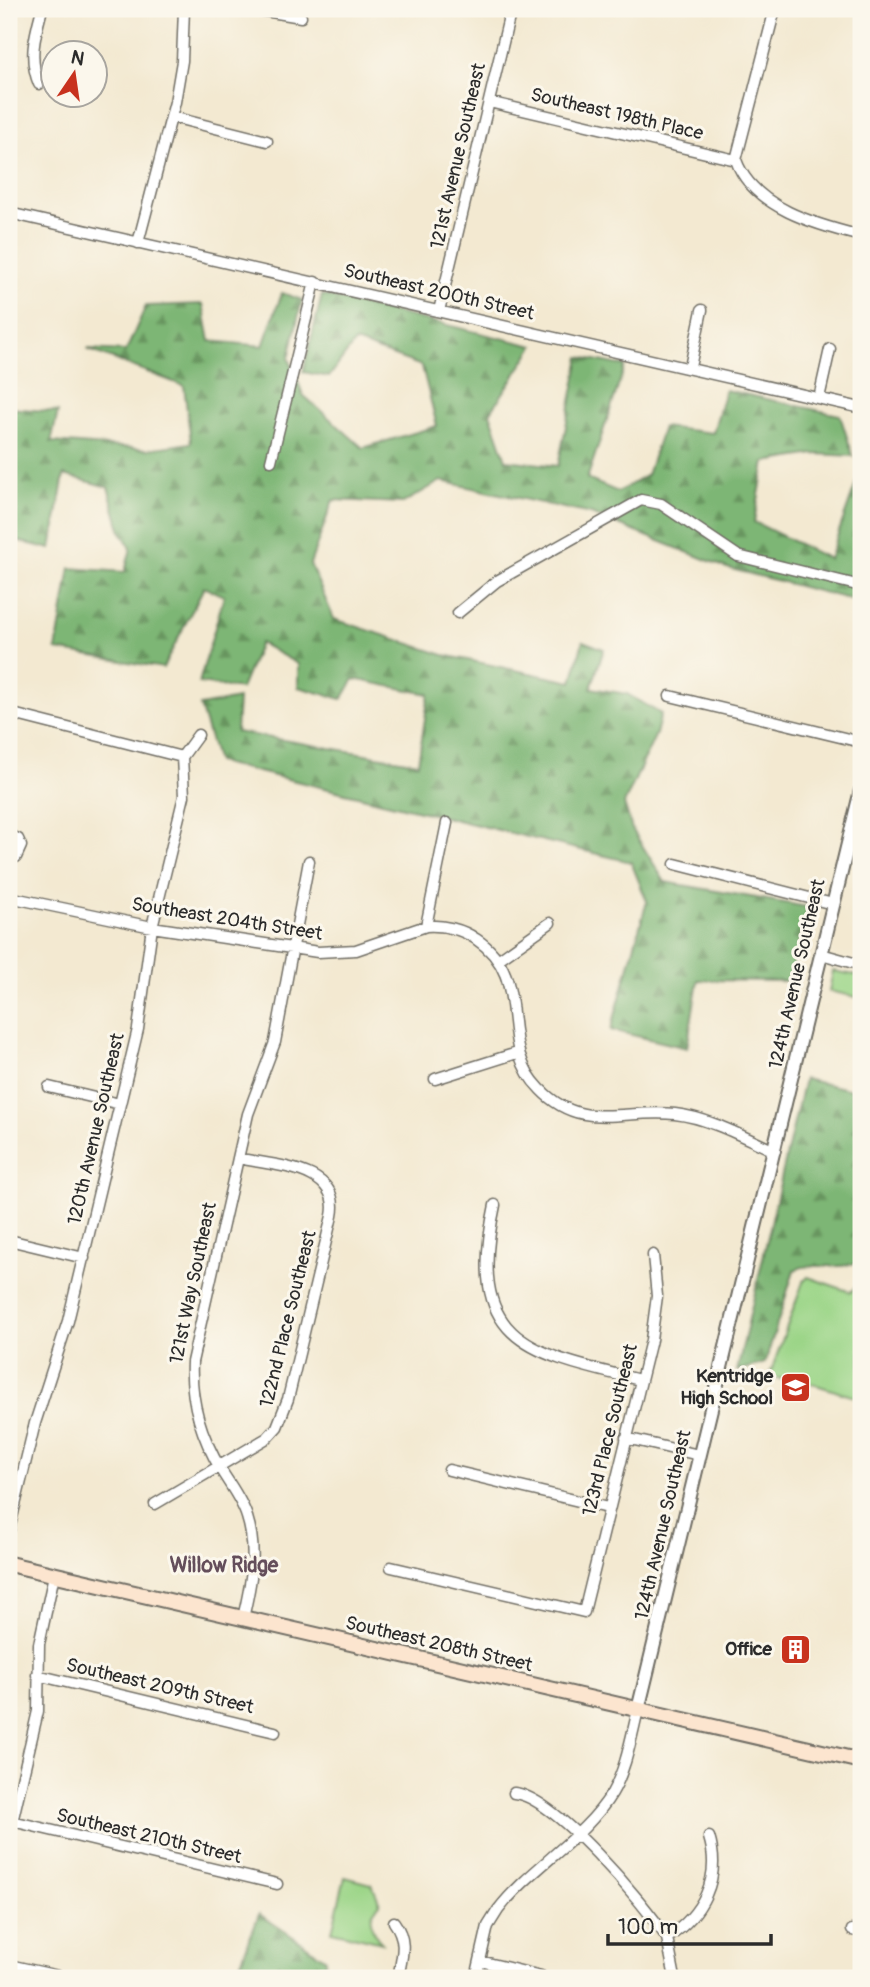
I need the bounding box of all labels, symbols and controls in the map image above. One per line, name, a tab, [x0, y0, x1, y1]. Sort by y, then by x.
north arrow	[38, 38, 108, 108]
text: N	[69, 45, 87, 72]
street label: 121st Avenue Southeast	[425, 60, 491, 251]
street label: Southeast 198th Place	[528, 82, 706, 146]
street label: Southeast 200th Street	[341, 258, 537, 326]
street label: 124th Avenue Southeast	[763, 876, 831, 1071]
street label: Southeast 204th Street	[130, 892, 324, 946]
street label: 120th Avenue Southeast	[62, 1030, 130, 1227]
street label: 121st Way Southeast	[164, 1200, 222, 1366]
street label: 122nd Place Southeast	[254, 1228, 322, 1410]
street label: 123rd Place Southeast	[577, 1341, 643, 1519]
place label: Kentridge High School	[680, 1364, 774, 1410]
school or university icon: Kentridge High School	[779, 1370, 813, 1404]
street label: 124th Avenue Southeast	[629, 1427, 697, 1622]
district label: Willow Ridge	[170, 1552, 279, 1579]
street label: Southeast 208th Street	[343, 1611, 535, 1677]
building icon: Office	[778, 1632, 812, 1666]
place label: Office	[725, 1637, 773, 1661]
street label: Southeast 209th Street	[64, 1653, 256, 1719]
street label: Southeast 210th Street	[54, 1803, 244, 1869]
scale bar	[608, 1903, 770, 1947]
text: 100 m	[618, 1914, 678, 1941]

